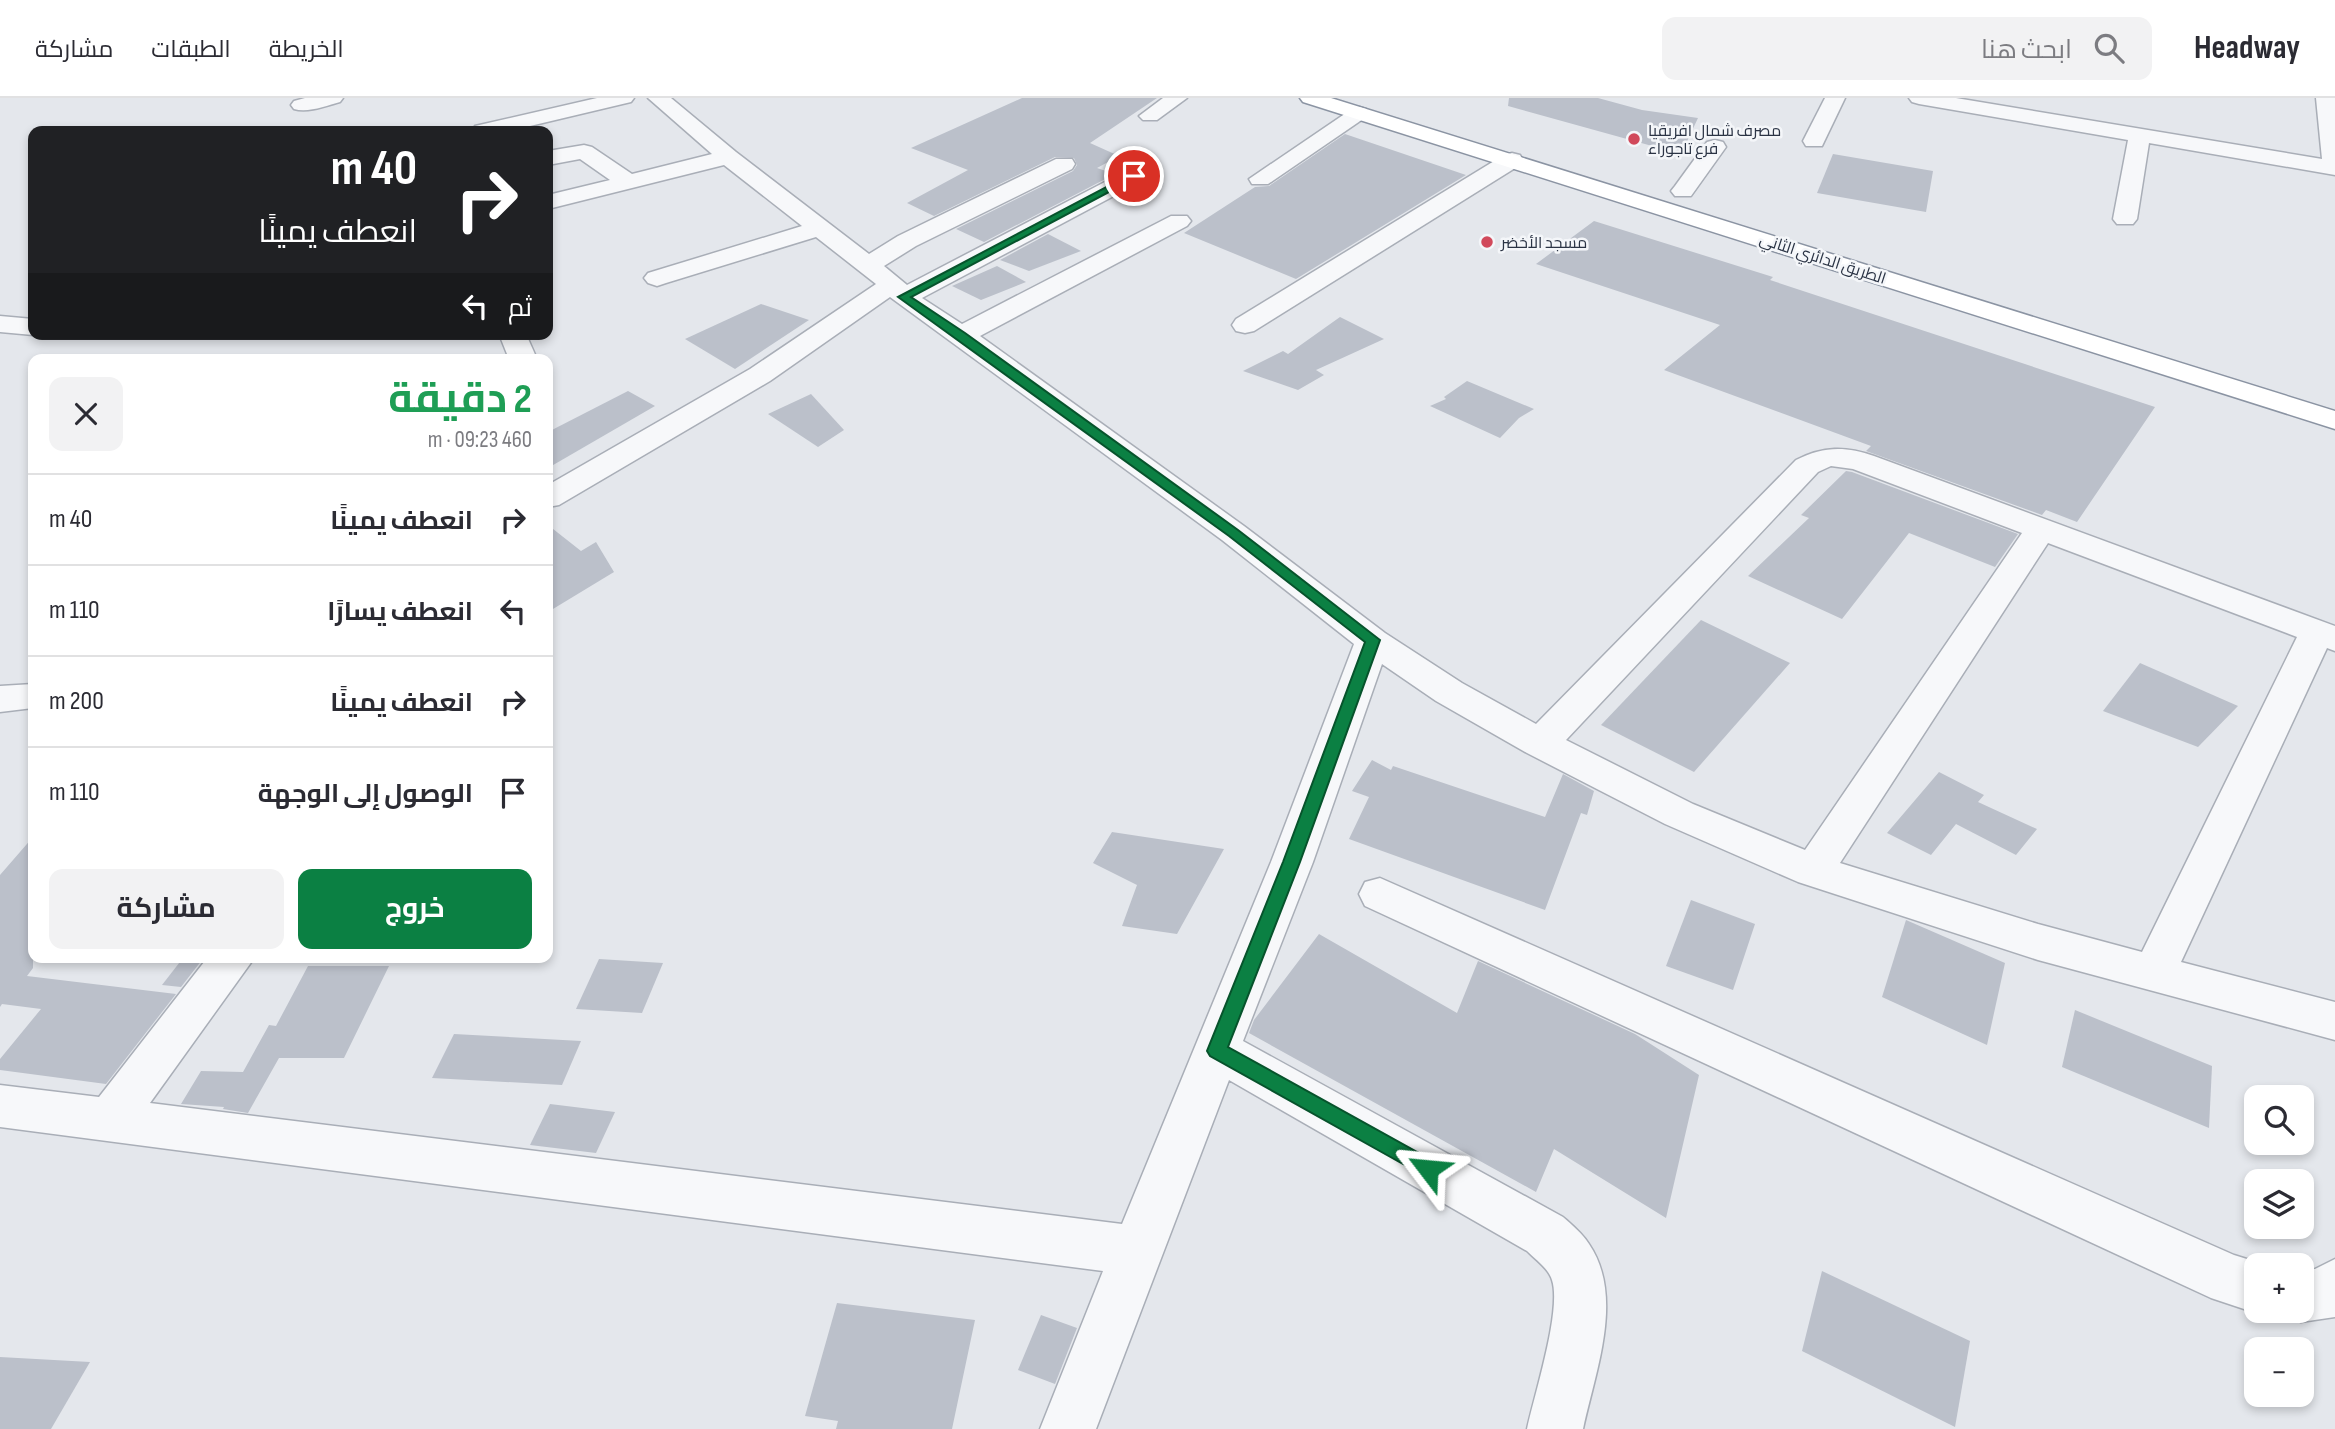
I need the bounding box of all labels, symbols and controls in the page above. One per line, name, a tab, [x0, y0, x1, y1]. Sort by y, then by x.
search box	[1662, 17, 2152, 80]
text: Headway	[2194, 28, 2300, 68]
icon: search	[2090, 29, 2128, 67]
text: مشاركة	[35, 35, 113, 64]
text: الطبقات	[151, 35, 231, 64]
text: الخريطة	[269, 35, 344, 64]
text: ابحث هنا	[1981, 35, 2072, 66]
place label: مصرف شمال افريقيا فرع تاجوراء	[1648, 122, 1781, 160]
marker: مصرف شمال افريقيا فرع تاجوراء	[1626, 131, 1642, 147]
text: 40 m	[331, 140, 417, 199]
pin	[1104, 146, 1164, 206]
icon: right	[441, 154, 532, 245]
icon: arrive	[1115, 157, 1153, 195]
text: انعطف يمينًا	[258, 213, 417, 252]
street label: الطريق الدائري الثاني	[1756, 230, 1888, 292]
marker: مسجد الأخضر	[1479, 234, 1495, 250]
place label: مسجد الأخضر	[1500, 234, 1587, 253]
icon: left	[456, 287, 494, 325]
text: ثم	[508, 293, 532, 324]
text: 2 دقيقة	[388, 374, 532, 425]
button: close	[49, 377, 123, 451]
text: 460 m · 09:23	[428, 426, 532, 454]
icon: right	[494, 501, 532, 539]
text: 40 m	[49, 504, 92, 535]
text: انعطف يمينًا	[330, 506, 473, 537]
icon: left	[494, 592, 532, 630]
text: 110 m	[49, 595, 100, 626]
text: انعطف يسارًا	[327, 597, 473, 628]
icon: right	[494, 683, 532, 721]
text: 200 m	[49, 686, 104, 717]
text: انعطف يمينًا	[330, 688, 473, 719]
icon: arrive	[494, 774, 532, 812]
text: 110 m	[49, 777, 100, 808]
text: الوصول إلى الوجهة	[258, 779, 473, 810]
button: مشاركة	[49, 869, 284, 949]
button: خروج	[298, 869, 532, 949]
map controls	[2244, 1085, 2314, 1407]
button: search	[2244, 1085, 2314, 1155]
position arrow	[1391, 1132, 1465, 1206]
button: layers	[2244, 1169, 2314, 1239]
button: +	[2244, 1253, 2314, 1323]
button: −	[2244, 1337, 2314, 1407]

